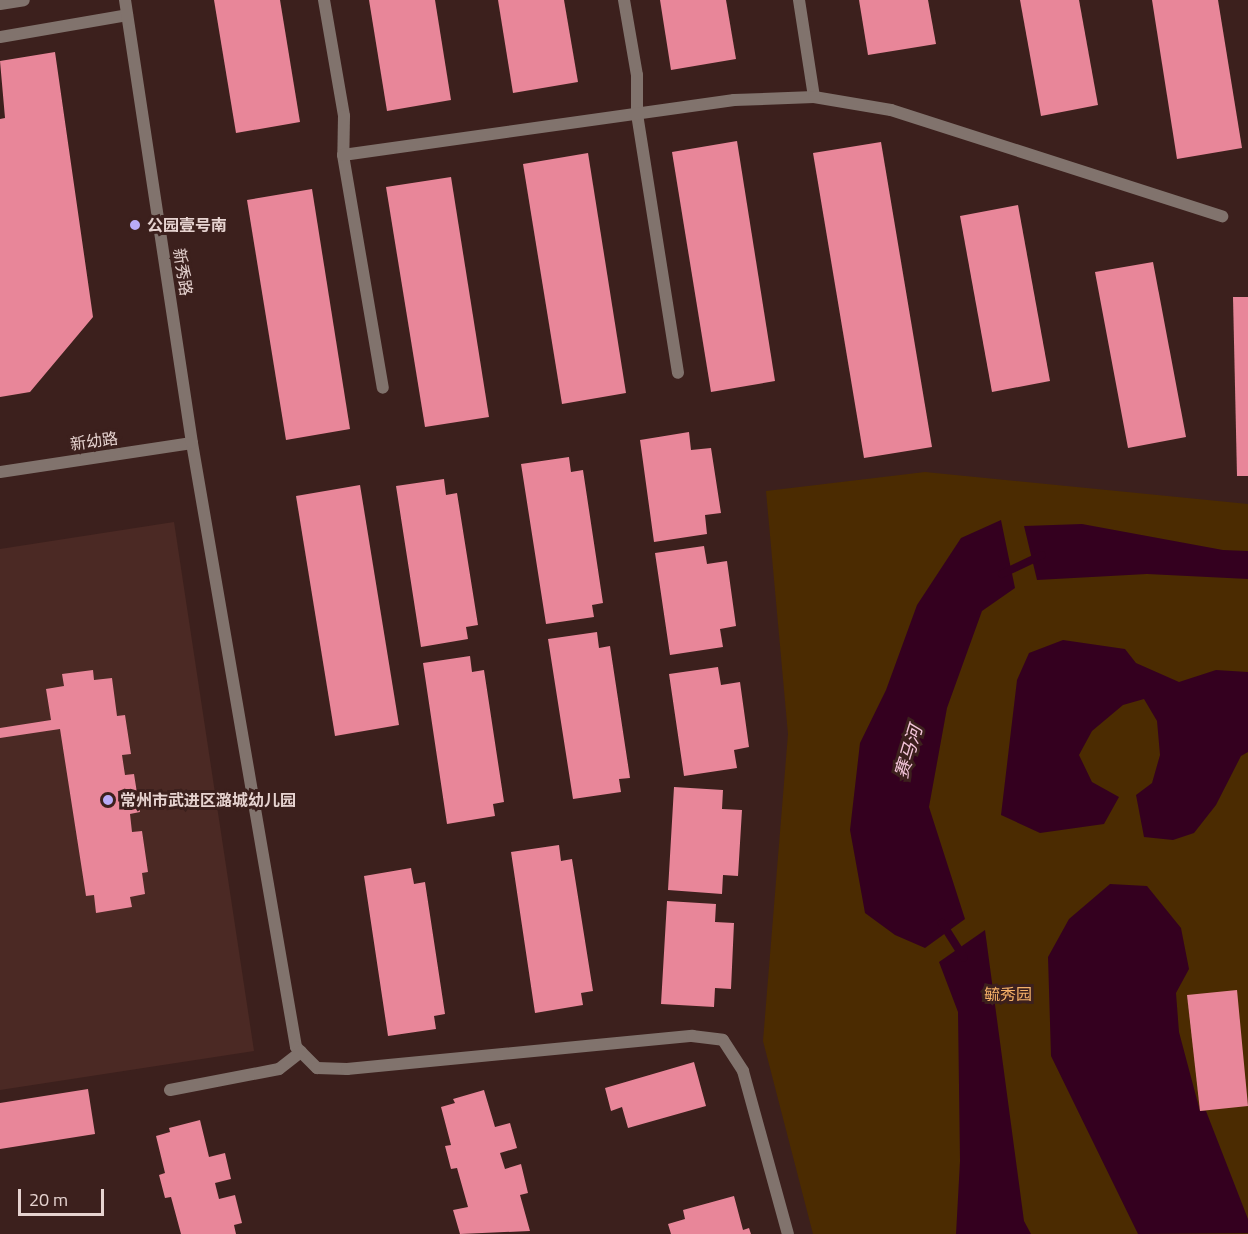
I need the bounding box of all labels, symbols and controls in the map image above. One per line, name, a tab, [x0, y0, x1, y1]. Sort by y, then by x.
place label: 公园壹号南	[147, 215, 227, 235]
marker: 公园壹号南	[128, 218, 142, 232]
street label: 新秀路	[170, 247, 196, 297]
street label: 新幼路	[69, 428, 119, 454]
water label: 赛马河	[891, 723, 927, 781]
place label: 常州市武进区潞城幼儿园	[120, 790, 296, 810]
marker: 常州市武进区潞城幼儿园	[101, 793, 115, 807]
park label: 毓秀园	[984, 984, 1032, 1004]
scale bar	[21, 1177, 106, 1215]
text: 20 m	[29, 1186, 68, 1213]

